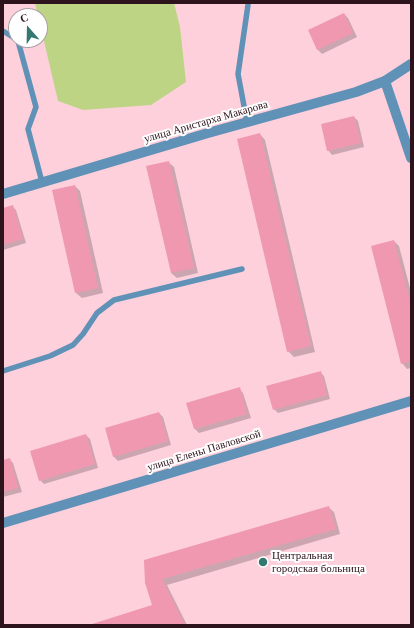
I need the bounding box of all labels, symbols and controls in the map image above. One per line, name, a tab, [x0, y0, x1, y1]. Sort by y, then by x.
north arrow	[8, 8, 48, 48]
text: С	[18, 11, 30, 25]
street label: улица Аристарха Макарова	[143, 98, 269, 146]
street label: улица Елены Павловской	[146, 427, 262, 475]
place label: Центральная городская больница	[272, 549, 365, 575]
marker: Центральная городская больница	[257, 556, 269, 568]

